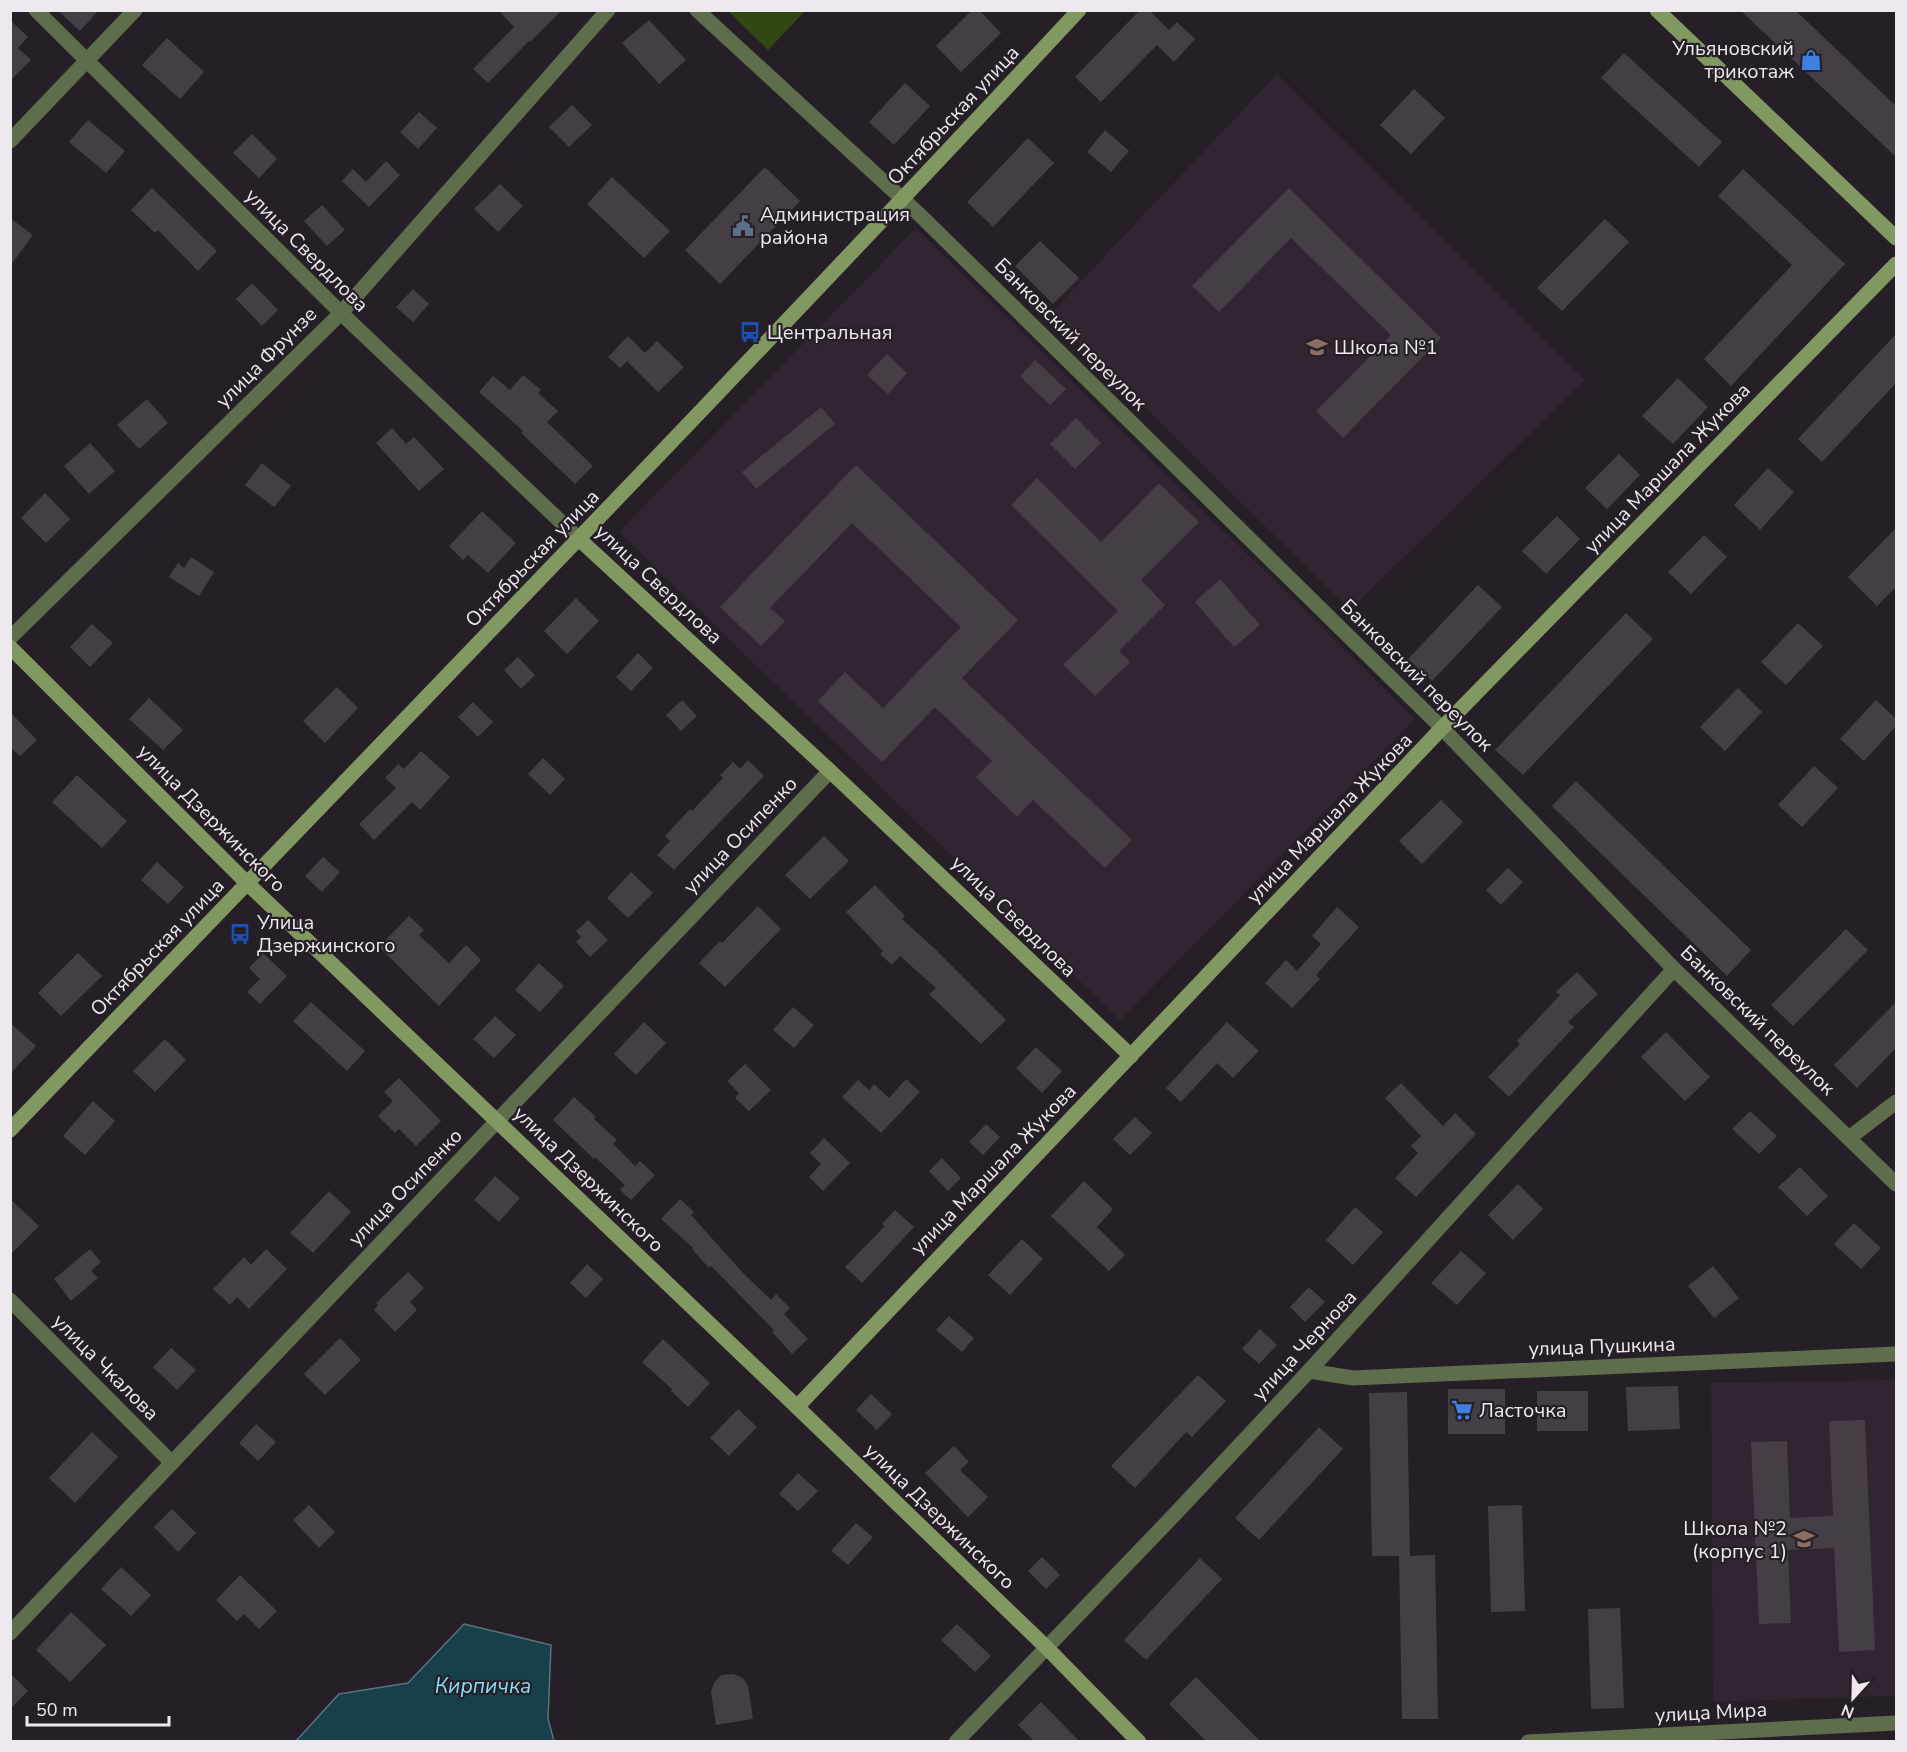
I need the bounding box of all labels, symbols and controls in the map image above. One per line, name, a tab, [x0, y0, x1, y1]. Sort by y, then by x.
place label: Ульяновский трикотаж	[1671, 35, 1794, 85]
street label: Октябрьская улица	[881, 40, 1025, 191]
shop icon: Ульяновский трикотаж	[1799, 48, 1823, 72]
street label: улица Свердлова	[239, 183, 374, 318]
place label: Администрация района	[760, 201, 910, 251]
public building icon: Администрация района	[731, 214, 755, 238]
street label: Банковский переулок	[989, 252, 1153, 417]
street label: улица Фрунзе	[210, 301, 323, 414]
place label: Центральная	[767, 319, 892, 346]
bus stop icon: Центральная	[738, 320, 762, 344]
place label: Школа №1	[1334, 334, 1438, 361]
school or university icon: Школа №1	[1305, 335, 1329, 359]
street label: улица Маршала Жукова	[1579, 377, 1756, 560]
street label: Октябрьская улица	[459, 484, 605, 633]
street label: улица Свердлова	[589, 518, 728, 650]
street label: Банковский переулок	[1335, 593, 1499, 758]
street label: улица Маршала Жукова	[1241, 727, 1418, 910]
street label: улица Дзержинского	[132, 738, 292, 898]
street label: улица Осипенко	[677, 771, 803, 900]
street label: улица Свердлова	[945, 850, 1082, 983]
street label: Октябрьская улица	[84, 873, 230, 1022]
place label: Улица Дзержинского	[256, 909, 396, 959]
bus stop icon: Улица Дзержинского	[228, 922, 252, 946]
street label: Банковский переулок	[1674, 939, 1841, 1102]
street label: улица Маршала Жукова	[905, 1078, 1082, 1261]
street label: улица Дзержинского	[507, 1100, 670, 1258]
street label: улица Осипенко	[342, 1123, 468, 1252]
street label: улица Чернова	[1246, 1284, 1363, 1406]
street label: улица Чкалова	[47, 1308, 165, 1426]
street label: улица Пушкина	[1528, 1330, 1676, 1363]
place label: Ласточка	[1479, 1397, 1567, 1424]
supermarket icon: Ласточка	[1450, 1398, 1474, 1422]
street label: улица Дзержинского	[858, 1437, 1021, 1595]
place label: Школа №2 (корпус 1)	[1683, 1515, 1787, 1565]
school or university icon: Школа №2 (корпус 1)	[1792, 1527, 1816, 1551]
north arrow	[1823, 1668, 1883, 1728]
water label: Кирпичка	[435, 1672, 531, 1700]
scale bar	[27, 1689, 170, 1727]
street label: улица Мира	[1654, 1696, 1768, 1729]
text: 50 m	[36, 1698, 78, 1722]
text: N	[1838, 1699, 1857, 1723]

